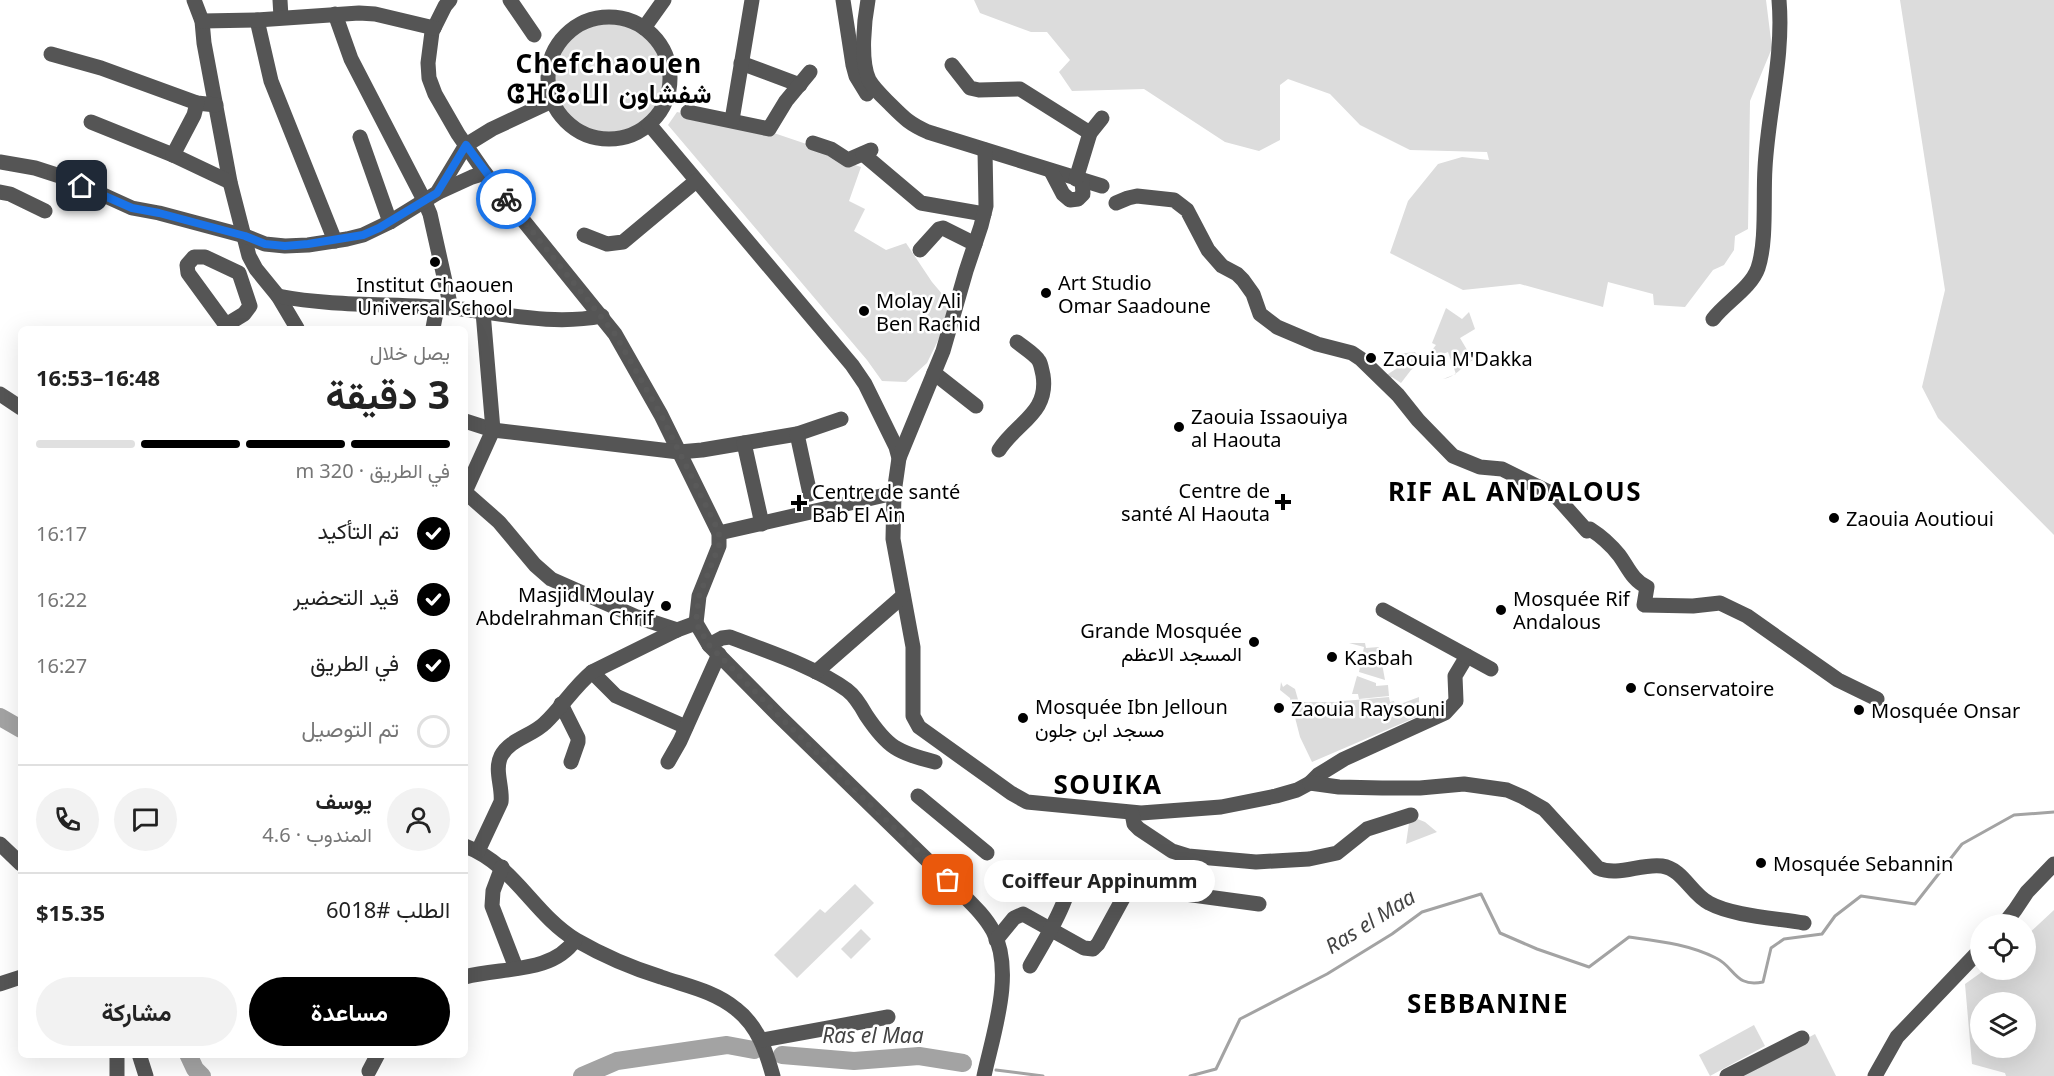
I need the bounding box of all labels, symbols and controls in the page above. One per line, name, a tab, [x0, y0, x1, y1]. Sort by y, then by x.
district label: Chefchaouen ⵛⴼⵛⴰⵡⵏ شفشاون	[506, 45, 712, 111]
pin	[56, 160, 107, 211]
icon: home	[65, 169, 98, 202]
courier	[476, 169, 536, 229]
icon: bike	[490, 183, 523, 216]
marker: Institut Chaouen Universal School	[428, 255, 442, 269]
place label: Art Studio Omar Saadoune	[1058, 269, 1211, 319]
place label: Institut Chaouen Universal School	[356, 271, 514, 321]
marker: Art Studio Omar Saadoune	[1039, 286, 1053, 300]
place label: Molay Ali Ben Rachid	[876, 287, 981, 337]
marker: Molay Ali Ben Rachid	[857, 304, 871, 318]
text: يصل خلال	[370, 339, 450, 366]
place label: Zaouia M'Dakka	[1383, 345, 1533, 372]
marker: Zaouia M'Dakka	[1364, 351, 1378, 365]
text: 16:48–16:53	[36, 362, 160, 392]
text: 3 دقيقة	[326, 367, 450, 420]
place label: Zaouia Issaouiya al Haouta	[1191, 403, 1348, 453]
marker: Zaouia Issaouiya al Haouta	[1172, 420, 1186, 434]
text: في الطريق · 320 m	[295, 457, 450, 484]
district label: RIF AL ANDALOUS	[1388, 473, 1642, 509]
place label: Centre de santé Al Haouta	[1121, 477, 1270, 527]
place label: Centre de santé Bab El Ain	[812, 478, 960, 528]
marker: Centre de santé Al Haouta	[1274, 493, 1292, 511]
marker: Centre de santé Bab El Ain	[790, 494, 808, 512]
place label: Zaouia Aoutioui	[1846, 505, 1994, 532]
marker: Zaouia Aoutioui	[1827, 511, 1841, 525]
text: تم التأكيد	[318, 515, 399, 545]
icon: check	[417, 517, 450, 550]
text: 16:17	[36, 520, 87, 547]
text: قيد التحضير	[293, 581, 399, 611]
place label: Masjid Moulay Abdelrahman Chrif	[476, 581, 655, 631]
icon: check	[417, 583, 450, 616]
place label: Mosquée Rif Andalous	[1513, 585, 1631, 635]
text: 16:22	[36, 586, 87, 613]
marker: Masjid Moulay Abdelrahman Chrif	[659, 599, 673, 613]
marker: Mosquée Rif Andalous	[1494, 603, 1508, 617]
place label: Grande Mosquée المسجد الاعظم	[1080, 617, 1242, 667]
marker: Grande Mosquée المسجد الاعظم	[1247, 635, 1261, 649]
place label: Kasbah	[1344, 644, 1413, 671]
text: في الطريق	[310, 647, 399, 677]
icon: check	[417, 649, 450, 682]
marker: Kasbah	[1325, 650, 1339, 664]
text: 16:27	[36, 652, 87, 679]
place label: Conservatoire	[1643, 675, 1774, 702]
marker: Conservatoire	[1624, 681, 1638, 695]
place label: Mosquée Ibn Jelloun مسجد ابن جلون	[1035, 693, 1228, 743]
place label: Zaouia Raysouni	[1291, 695, 1445, 722]
place label: Mosquée Onsar	[1871, 697, 2020, 724]
marker: Zaouia Raysouni	[1272, 701, 1286, 715]
marker: Mosquée Onsar	[1852, 703, 1866, 717]
marker: Mosquée Ibn Jelloun مسجد ابن جلون	[1016, 711, 1030, 725]
text: تم التوصيل	[302, 713, 399, 743]
district label: SOUIKA	[1054, 766, 1162, 802]
text: يوسف	[316, 785, 372, 815]
button: phone	[36, 788, 99, 851]
button: chat	[114, 788, 177, 851]
button: person	[387, 788, 450, 851]
text: المندوب · 4.6	[262, 821, 372, 848]
place label: Mosquée Sebannin	[1773, 850, 1953, 877]
pin	[922, 854, 973, 905]
marker: Mosquée Sebannin	[1754, 856, 1768, 870]
callout: Coiffeur Appinumm	[984, 859, 1215, 901]
icon: bag	[931, 863, 964, 896]
text: Coiffeur Appinumm	[1002, 867, 1197, 894]
water label: Ras el Maa	[1320, 882, 1420, 960]
text: الطلب #6018	[326, 894, 450, 924]
text: $15.35	[36, 897, 105, 927]
map controls	[1970, 914, 2036, 1058]
button: locate	[1970, 914, 2036, 980]
button: مشاركة	[36, 977, 237, 1046]
button: مساعدة	[249, 977, 450, 1046]
district label: SEBBANINE	[1407, 985, 1569, 1021]
button: layers	[1970, 992, 2036, 1058]
water label: Ras el Maa	[822, 1021, 924, 1049]

